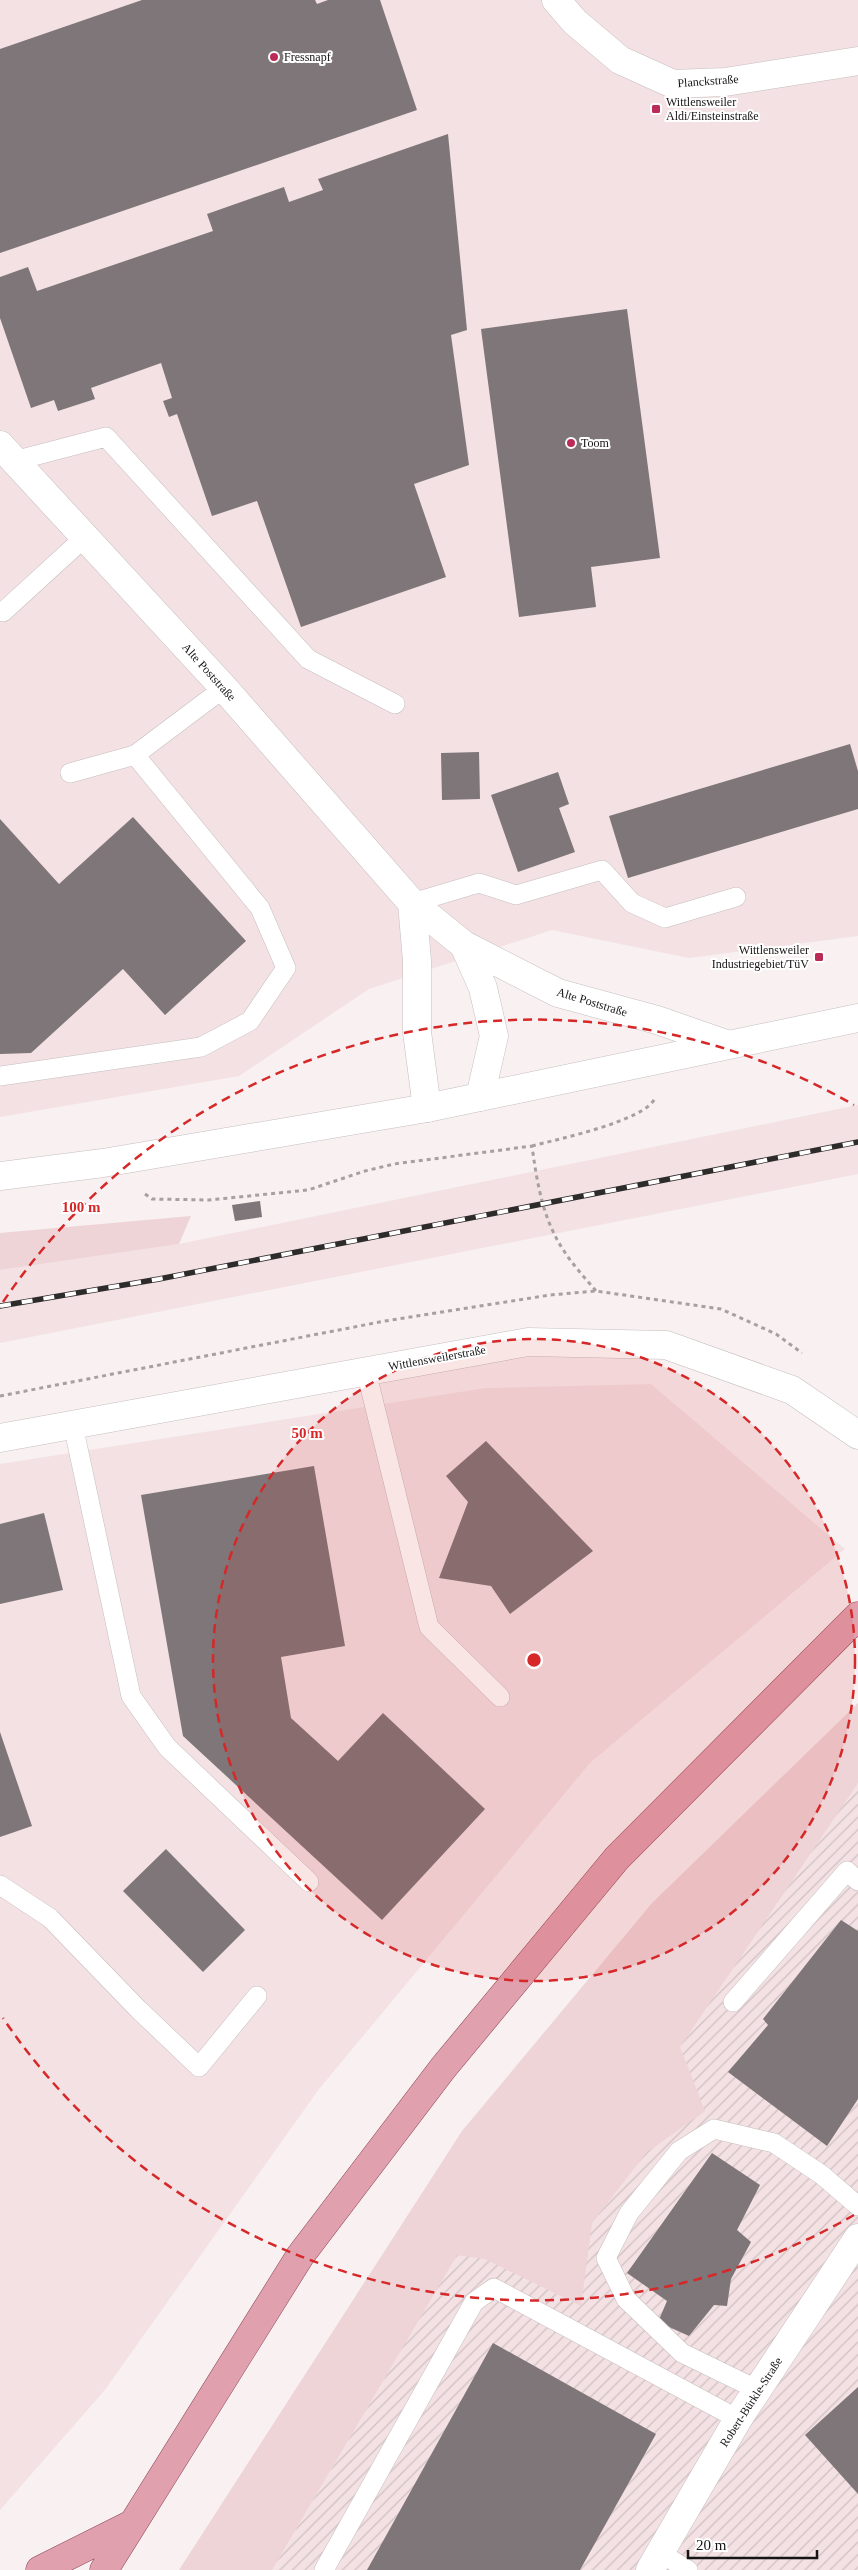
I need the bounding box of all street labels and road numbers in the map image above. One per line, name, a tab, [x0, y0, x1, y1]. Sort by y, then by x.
street label: Planckstraße	[677, 72, 739, 90]
street label: Alte Poststraße	[179, 640, 239, 704]
street label: Alte Poststraße	[555, 985, 629, 1019]
street label: Wittlensweilerstraße	[387, 1343, 487, 1373]
street label: Robert-Bürkle-Straße	[717, 2355, 785, 2449]

